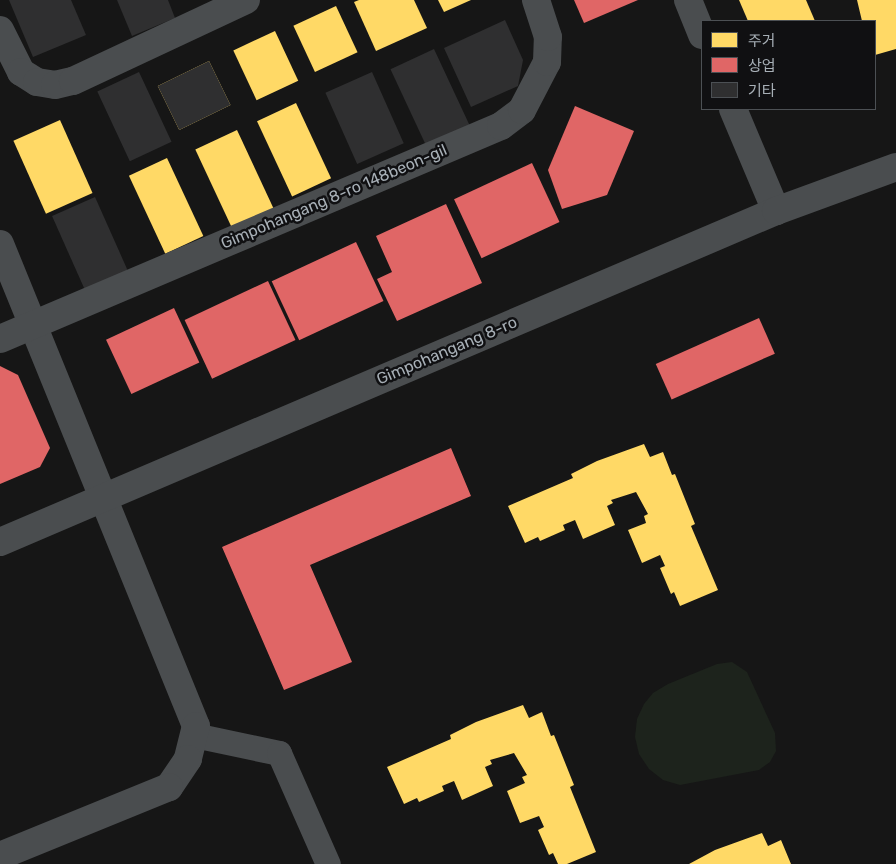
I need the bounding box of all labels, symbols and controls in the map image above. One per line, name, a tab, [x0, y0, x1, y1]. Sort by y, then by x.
legend	[701, 20, 876, 110]
text: 주거	[748, 32, 776, 50]
text: 상업	[748, 57, 776, 75]
text: 기타	[748, 82, 776, 100]
street label: Gimpohangang 8-ro 148beon-gil	[218, 141, 450, 253]
street label: Gimpohangang 8-ro	[374, 313, 520, 389]

